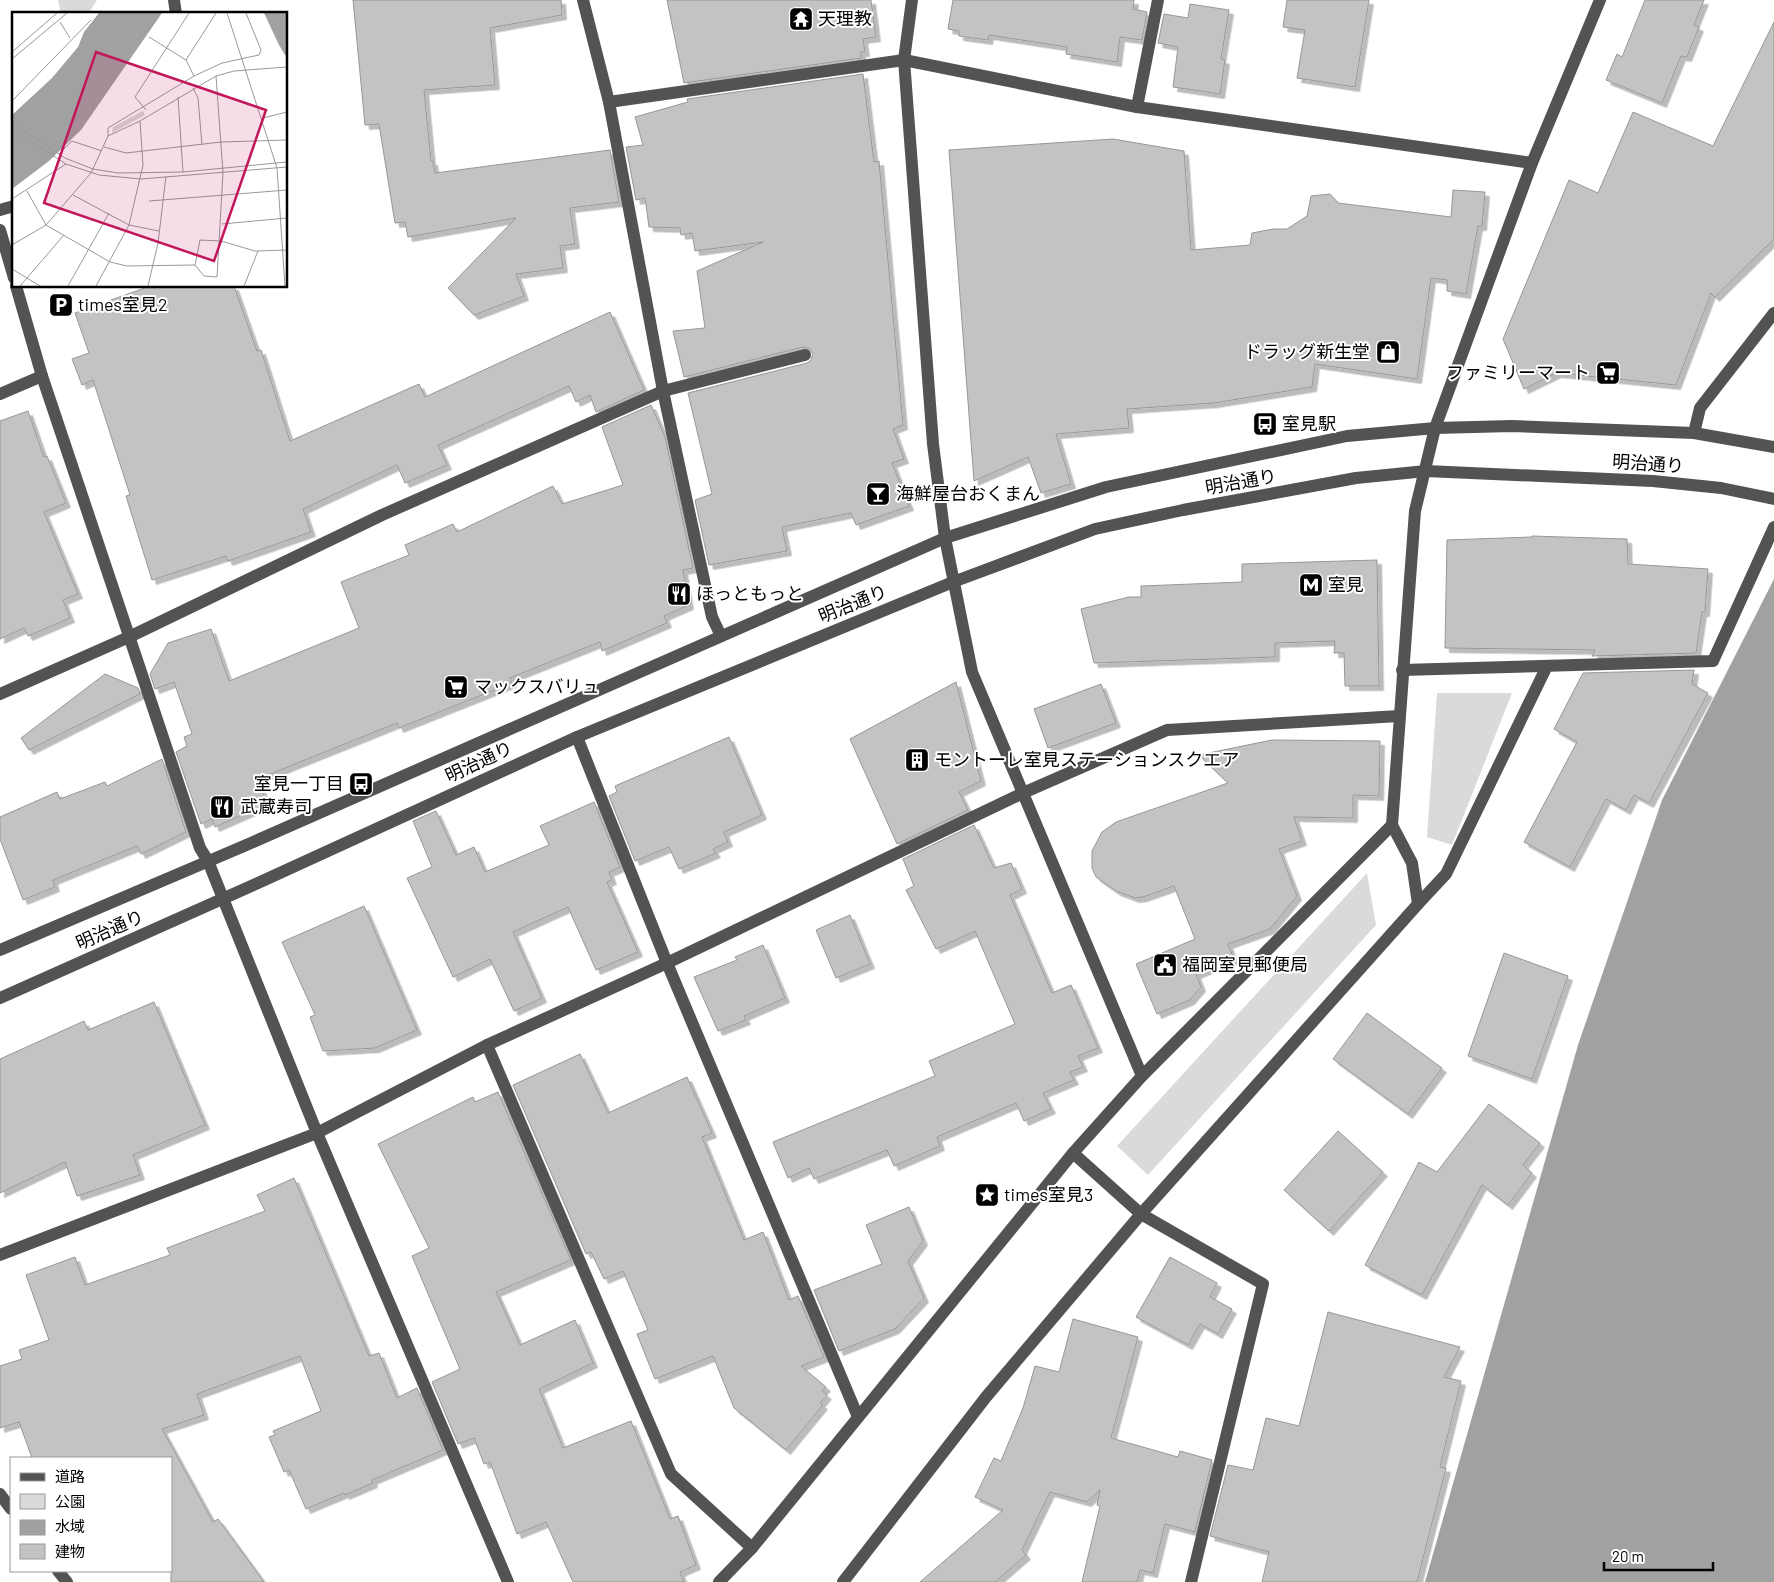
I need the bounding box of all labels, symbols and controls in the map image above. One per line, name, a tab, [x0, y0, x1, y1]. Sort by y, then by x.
temple icon: 天理教	[788, 6, 814, 32]
place label: 天理教	[818, 7, 872, 29]
inset map	[12, 12, 288, 288]
parking icon: times室見2	[48, 292, 74, 318]
place label: times室見2	[78, 293, 168, 315]
shop icon: ドラッグ新生堂	[1375, 339, 1401, 365]
place label: ドラッグ新生堂	[1244, 340, 1370, 362]
supermarket icon: ファミリーマート	[1595, 360, 1621, 386]
place label: ファミリーマート	[1446, 361, 1590, 383]
bus stop icon: 室見駅	[1252, 411, 1278, 437]
place label: 室見駅	[1282, 412, 1336, 434]
street label: 明治通り	[1611, 450, 1685, 476]
street label: 明治通り	[1203, 464, 1278, 498]
bar icon: 海鮮屋台おくまん	[865, 481, 891, 507]
place label: 海鮮屋台おくまん	[896, 482, 1040, 504]
metro station icon: 室見	[1298, 572, 1324, 598]
place label: 室見	[1328, 573, 1364, 595]
street label: 明治通り	[815, 579, 890, 627]
restaurant icon: ほっともっと	[666, 581, 692, 607]
place label: ほっともっと	[696, 582, 804, 604]
supermarket icon: マックスバリュ	[443, 674, 469, 700]
place label: マックスバリュ	[474, 675, 599, 697]
street label: 明治通り	[441, 736, 516, 786]
building icon: モントーレ室見ステーションスクエア	[904, 747, 930, 773]
place label: モントーレ室見ステーションスクエア	[934, 748, 1239, 770]
bus stop icon: 室見一丁目	[348, 771, 374, 797]
place label: 室見一丁目	[254, 772, 344, 794]
restaurant icon: 武蔵寿司	[209, 794, 235, 820]
place label: 武蔵寿司	[240, 795, 312, 817]
street label: 明治通り	[72, 904, 147, 954]
public building icon: 福岡室見郵便局	[1152, 952, 1178, 978]
place label: 福岡室見郵便局	[1182, 953, 1308, 975]
place icon: times室見3	[974, 1182, 1000, 1208]
place label: times室見3	[1004, 1183, 1093, 1205]
legend	[10, 1457, 172, 1572]
text: 道路	[55, 1467, 85, 1485]
text: 公園	[55, 1492, 85, 1510]
text: 水域	[55, 1517, 85, 1535]
scale bar	[1604, 1540, 1713, 1572]
text: 建物	[55, 1542, 85, 1560]
text: 20 m	[1612, 1547, 1644, 1565]

